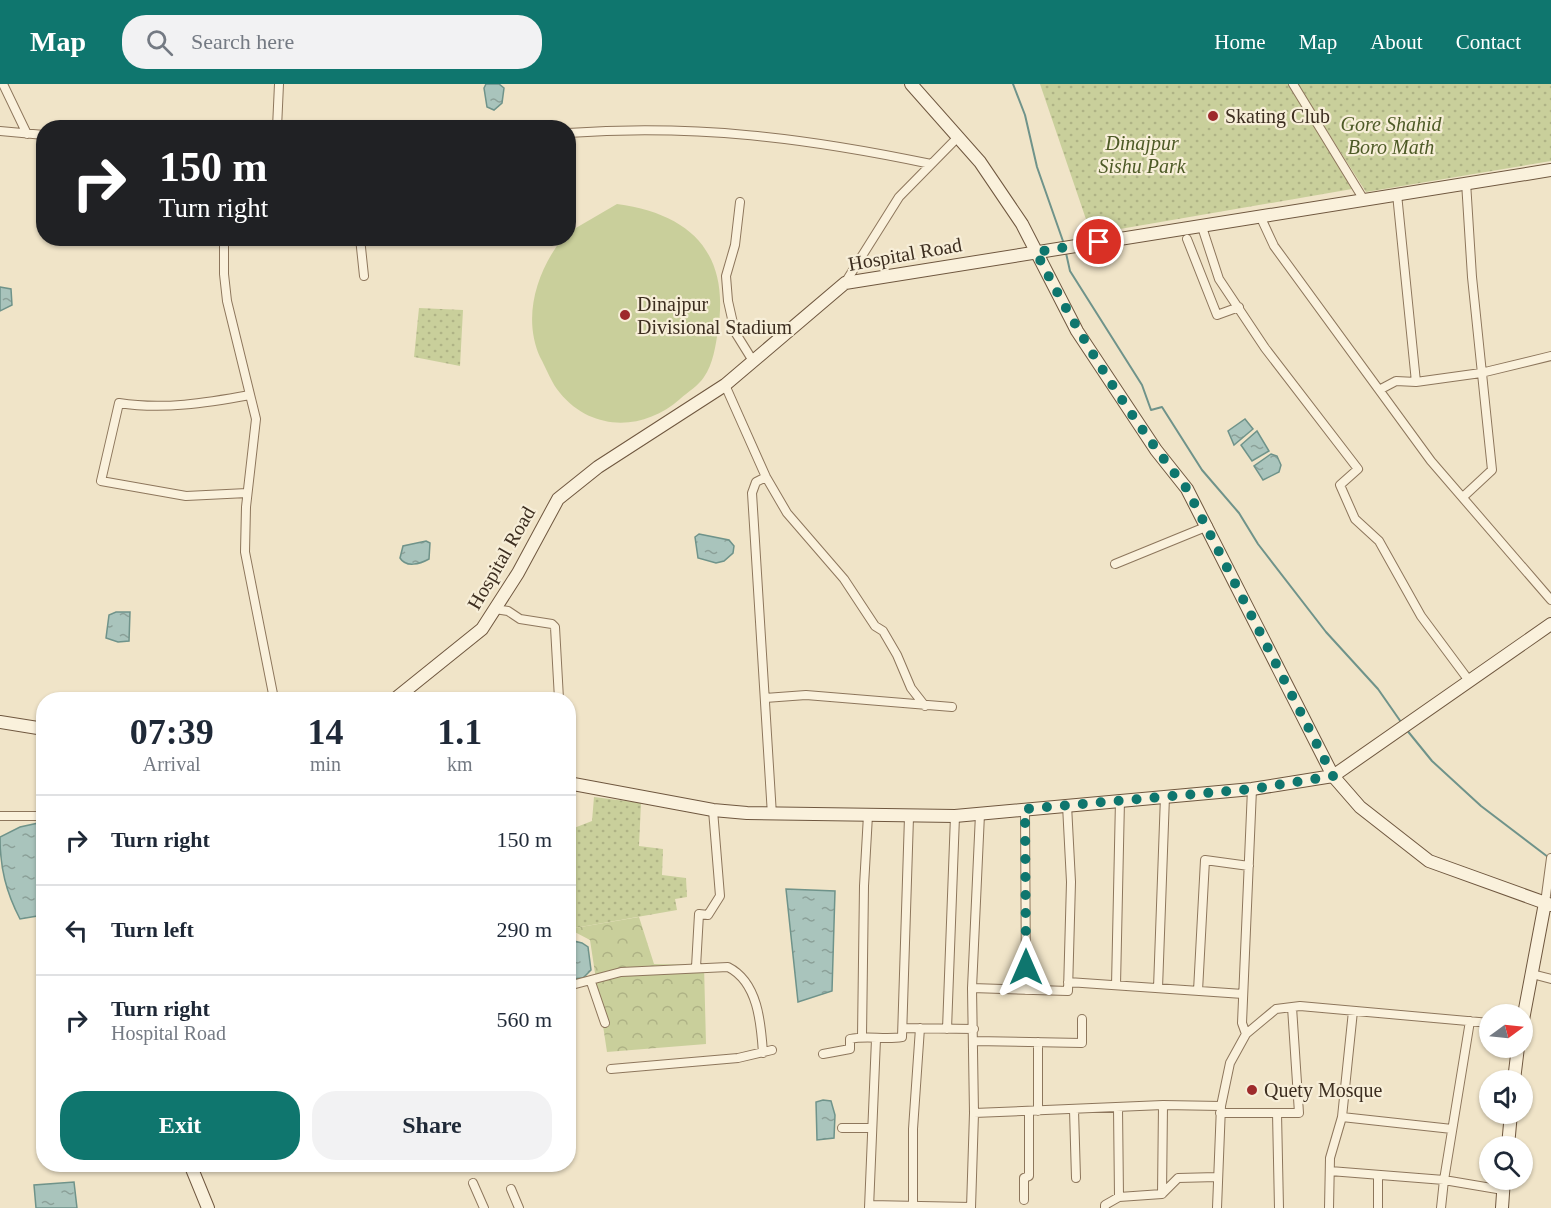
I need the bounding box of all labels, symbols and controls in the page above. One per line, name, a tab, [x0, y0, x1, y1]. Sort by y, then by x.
search box	[122, 15, 542, 69]
text: Map	[30, 26, 86, 57]
icon: search	[143, 26, 176, 59]
text: Search here	[191, 29, 294, 54]
text: Home	[1214, 30, 1266, 54]
text: Map	[1299, 30, 1337, 54]
text: About	[1370, 30, 1423, 54]
text: Contact	[1456, 30, 1521, 54]
place label: Skating Club	[1225, 105, 1330, 128]
marker: Skating Club	[1206, 109, 1220, 123]
park label: Gore Shahid Boro Math	[1341, 113, 1442, 158]
park label: Dinajpur Sishu Park	[1098, 132, 1187, 177]
icon: right	[60, 144, 138, 222]
text: 150 m	[159, 144, 268, 190]
text: Turn right	[159, 193, 268, 223]
pin	[1073, 216, 1124, 267]
icon: arrive	[1082, 225, 1115, 258]
street label: Hospital Road	[846, 233, 964, 276]
place label: Dinajpur Divisional Stadium	[637, 293, 792, 338]
marker: Dinajpur Divisional Stadium	[618, 308, 632, 322]
street label: Hospital Road	[463, 503, 540, 614]
text: 07:39	[130, 712, 214, 752]
text: 14	[308, 712, 344, 752]
text: 1.1	[437, 712, 482, 752]
text: Arrival	[143, 753, 201, 775]
text: min	[310, 753, 341, 775]
text: km	[447, 753, 473, 775]
icon: right	[60, 824, 93, 857]
text: Turn right	[111, 827, 210, 852]
text: 150 m	[496, 827, 552, 852]
icon: left	[60, 914, 93, 947]
text: Turn left	[111, 917, 194, 942]
text: 290 m	[496, 917, 552, 942]
position arrow	[994, 935, 1058, 999]
text: Turn right	[111, 996, 210, 1021]
icon: right	[60, 1004, 93, 1037]
north arrow	[1479, 1004, 1533, 1058]
map controls	[1479, 1004, 1533, 1190]
text: 560 m	[496, 1007, 552, 1032]
text: Hospital Road	[111, 1022, 226, 1044]
button: sound	[1479, 1070, 1533, 1124]
place label: Quety Mosque	[1264, 1079, 1382, 1102]
marker: Quety Mosque	[1245, 1083, 1259, 1097]
button: Exit	[60, 1091, 300, 1160]
button: Share	[312, 1091, 552, 1160]
button: search	[1479, 1136, 1533, 1190]

